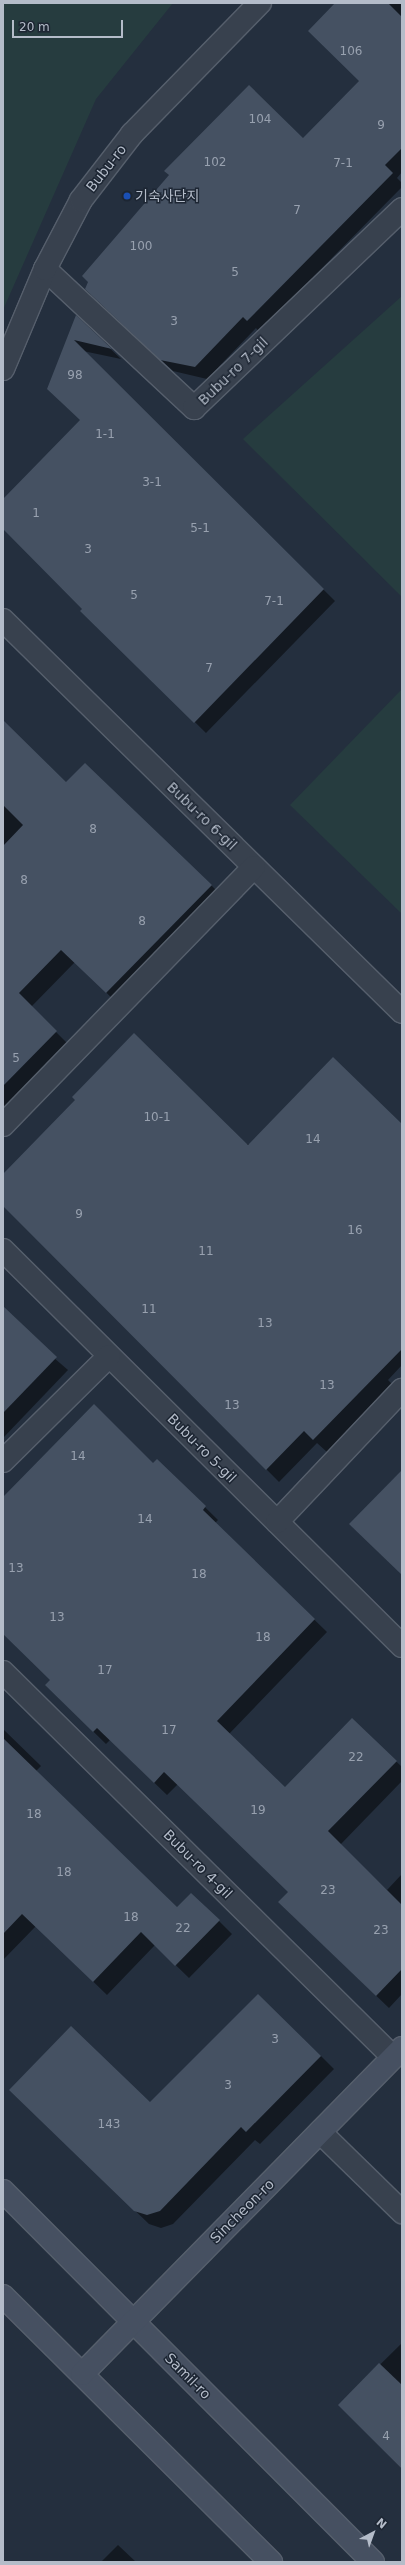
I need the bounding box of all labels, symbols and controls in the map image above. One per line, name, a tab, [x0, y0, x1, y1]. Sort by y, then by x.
scale bar	[14, 12, 125, 38]
text: 20 m	[19, 20, 50, 34]
house number: 106	[340, 45, 362, 59]
house number: 104	[249, 113, 271, 127]
house number: 9	[377, 119, 385, 133]
street label: Bubu-ro	[82, 141, 130, 195]
house number: 102	[204, 156, 226, 170]
house number: 7-1	[333, 157, 353, 171]
place label: 기숙사단지	[135, 188, 199, 204]
marker: 기숙사단지	[122, 191, 132, 201]
house number: 7	[293, 204, 301, 218]
house number: 100	[130, 240, 152, 254]
house number: 5	[231, 266, 239, 280]
house number: 3	[170, 315, 178, 329]
street label: Bubu-ro 7-gil	[195, 334, 271, 408]
house number: 98	[67, 369, 83, 383]
house number: 1-1	[95, 428, 115, 442]
house number: 3-1	[142, 476, 162, 490]
house number: 1	[32, 507, 40, 521]
house number: 5-1	[190, 522, 210, 536]
house number: 3	[84, 543, 92, 557]
house number: 5	[130, 589, 138, 603]
house number: 7-1	[264, 595, 284, 609]
house number: 7	[205, 662, 213, 676]
street label: Bubu-ro 6-gil	[164, 779, 240, 853]
house number: 8	[89, 823, 97, 837]
house number: 8	[20, 874, 28, 888]
house number: 8	[138, 915, 146, 929]
house number: 5	[12, 1052, 20, 1066]
house number: 10-1	[143, 1111, 171, 1125]
house number: 14	[305, 1133, 321, 1147]
house number: 9	[75, 1208, 83, 1222]
house number: 16	[347, 1224, 363, 1238]
house number: 11	[198, 1245, 214, 1259]
house number: 11	[141, 1303, 157, 1317]
house number: 13	[257, 1317, 273, 1331]
house number: 13	[319, 1379, 335, 1393]
house number: 13	[224, 1399, 240, 1413]
street label: Bubu-ro 5-gil	[164, 1410, 240, 1486]
house number: 14	[70, 1450, 86, 1464]
house number: 14	[137, 1513, 153, 1527]
house number: 13	[8, 1562, 24, 1576]
house number: 18	[191, 1568, 207, 1582]
house number: 13	[49, 1611, 65, 1625]
house number: 18	[255, 1631, 271, 1645]
house number: 17	[97, 1664, 113, 1678]
house number: 17	[161, 1724, 177, 1738]
house number: 22	[348, 1751, 364, 1765]
house number: 19	[250, 1804, 266, 1818]
house number: 18	[26, 1808, 42, 1822]
street label: Bubu-ro 4-gil	[160, 1826, 236, 1902]
house number: 18	[56, 1866, 72, 1880]
house number: 23	[320, 1884, 336, 1898]
house number: 18	[123, 1911, 139, 1925]
house number: 22	[175, 1922, 191, 1936]
house number: 23	[373, 1924, 389, 1938]
house number: 3	[271, 2033, 279, 2047]
house number: 3	[224, 2079, 232, 2093]
house number: 143	[98, 2118, 120, 2132]
street label: Sincheon-ro	[207, 2176, 277, 2246]
street label: Samil-ro	[162, 2350, 214, 2402]
house number: 4	[382, 2430, 390, 2444]
north arrow	[353, 2513, 393, 2553]
text: N	[373, 2516, 389, 2531]

